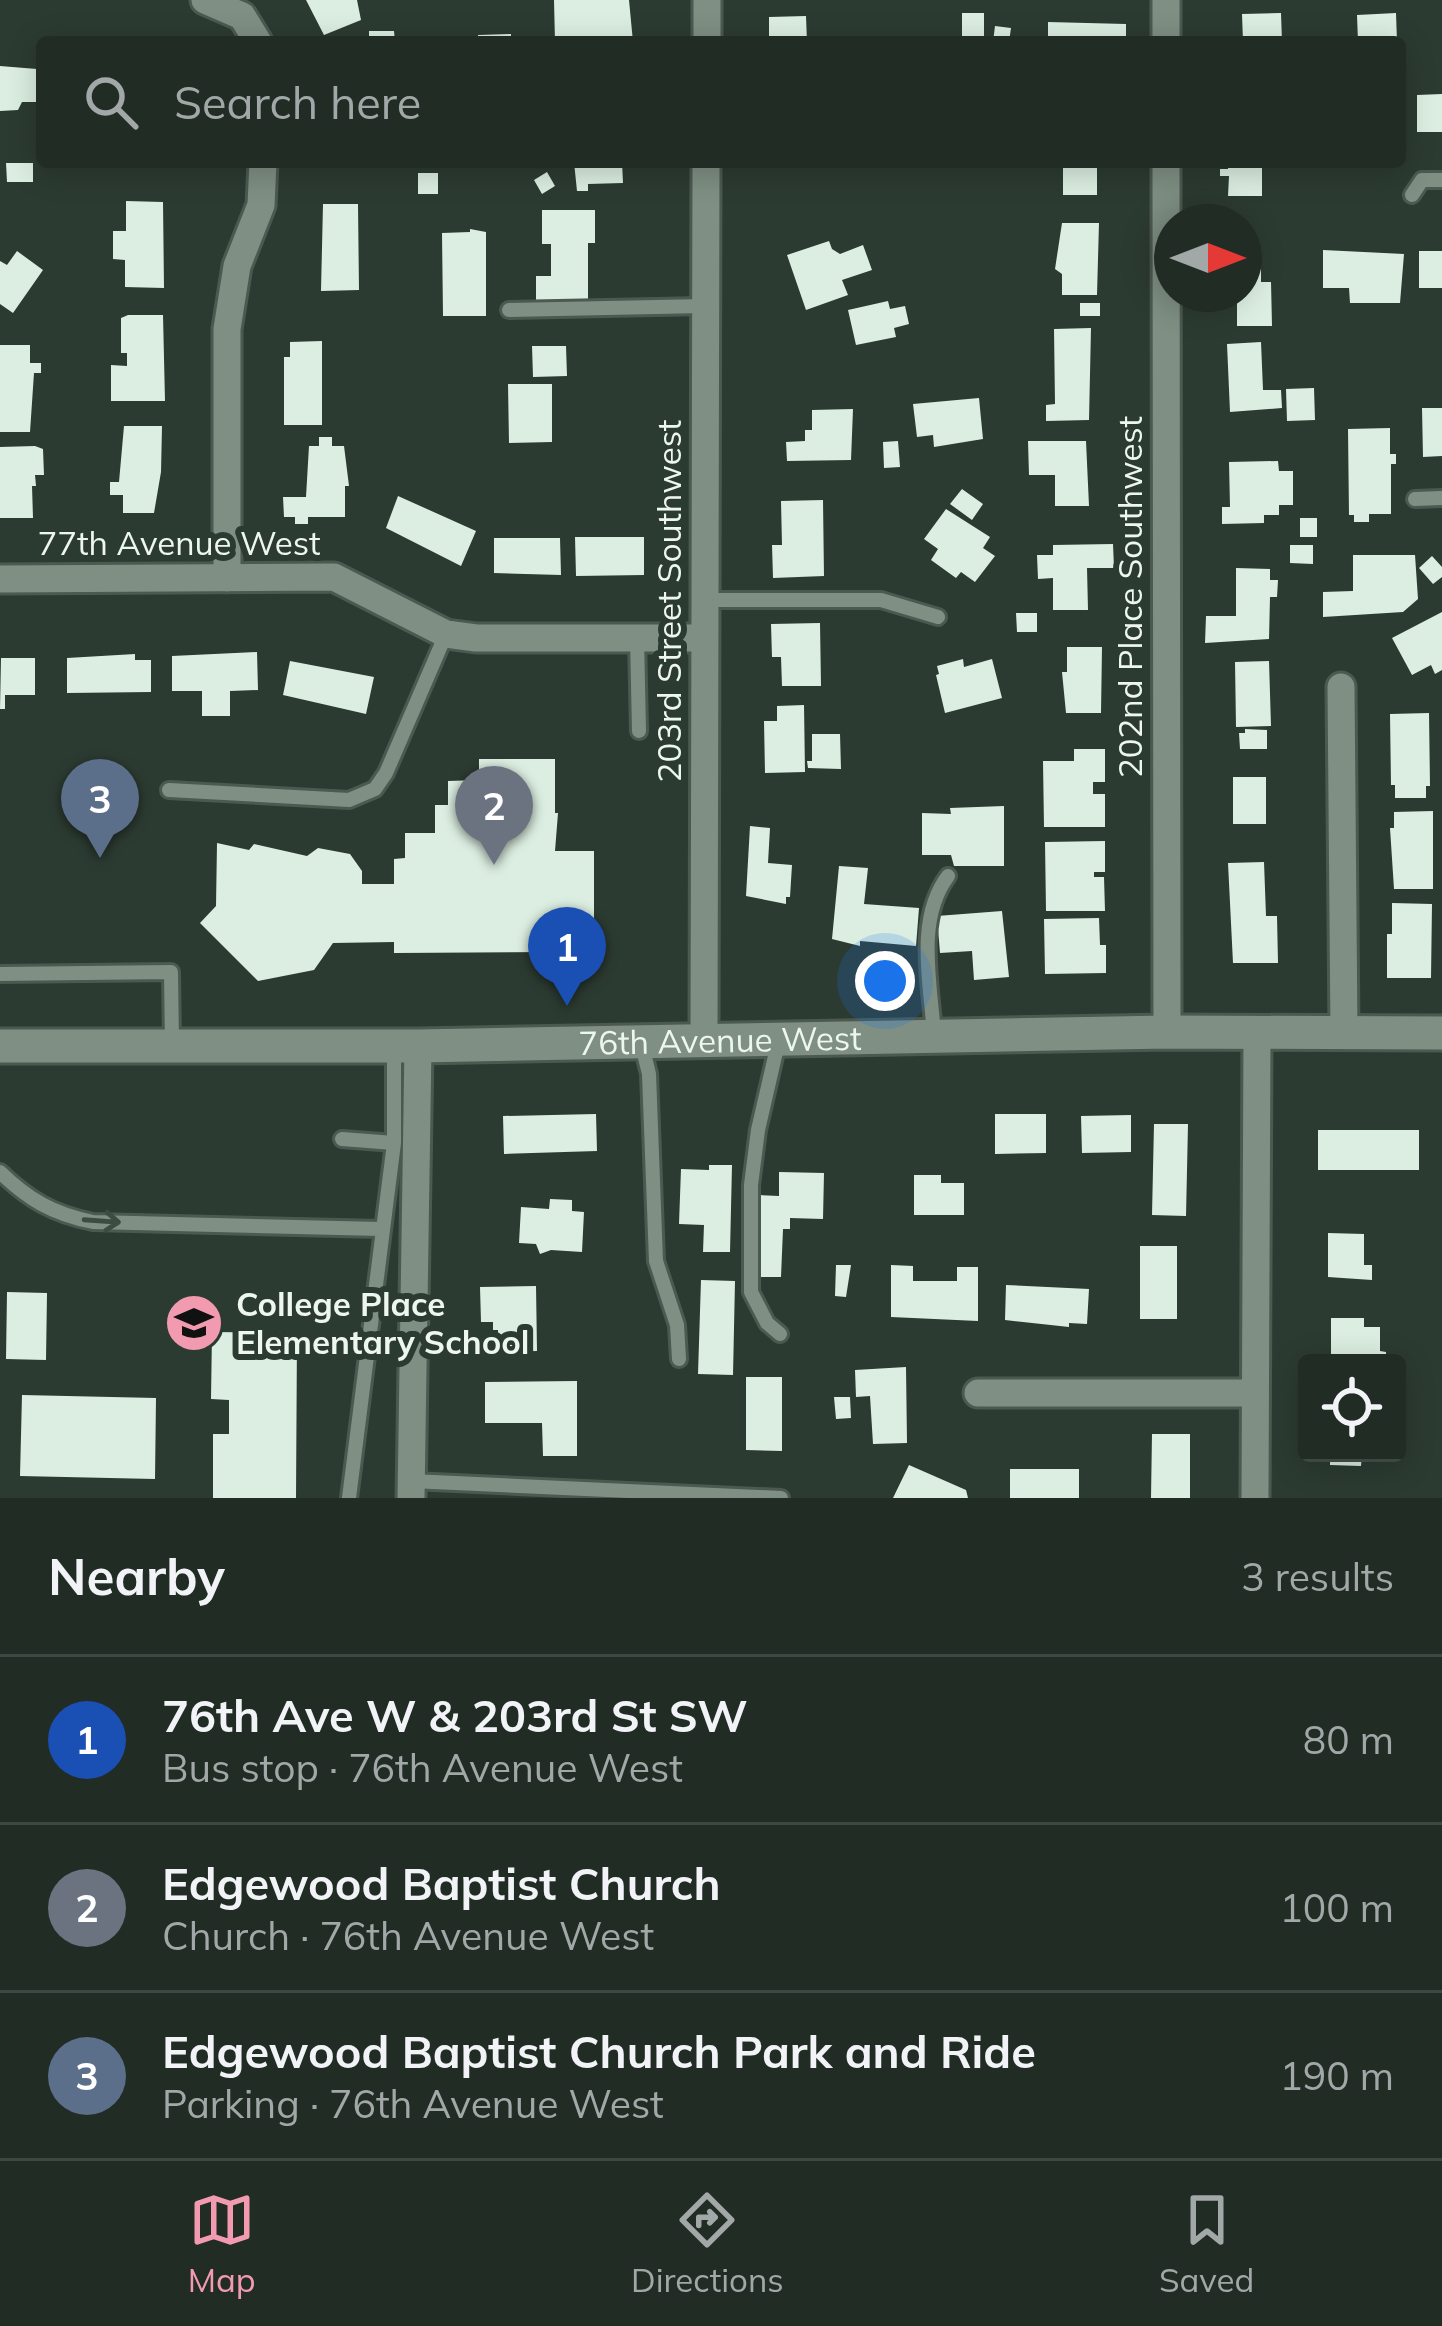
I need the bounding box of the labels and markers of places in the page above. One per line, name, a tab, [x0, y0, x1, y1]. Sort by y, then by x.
pin: 3	[61, 759, 139, 858]
pin: 2	[455, 766, 533, 865]
pin: 1	[528, 907, 606, 1006]
place label: College Place Elementary School	[236, 1283, 529, 1362]
school or university icon: College Place Elementary School	[163, 1292, 225, 1354]

